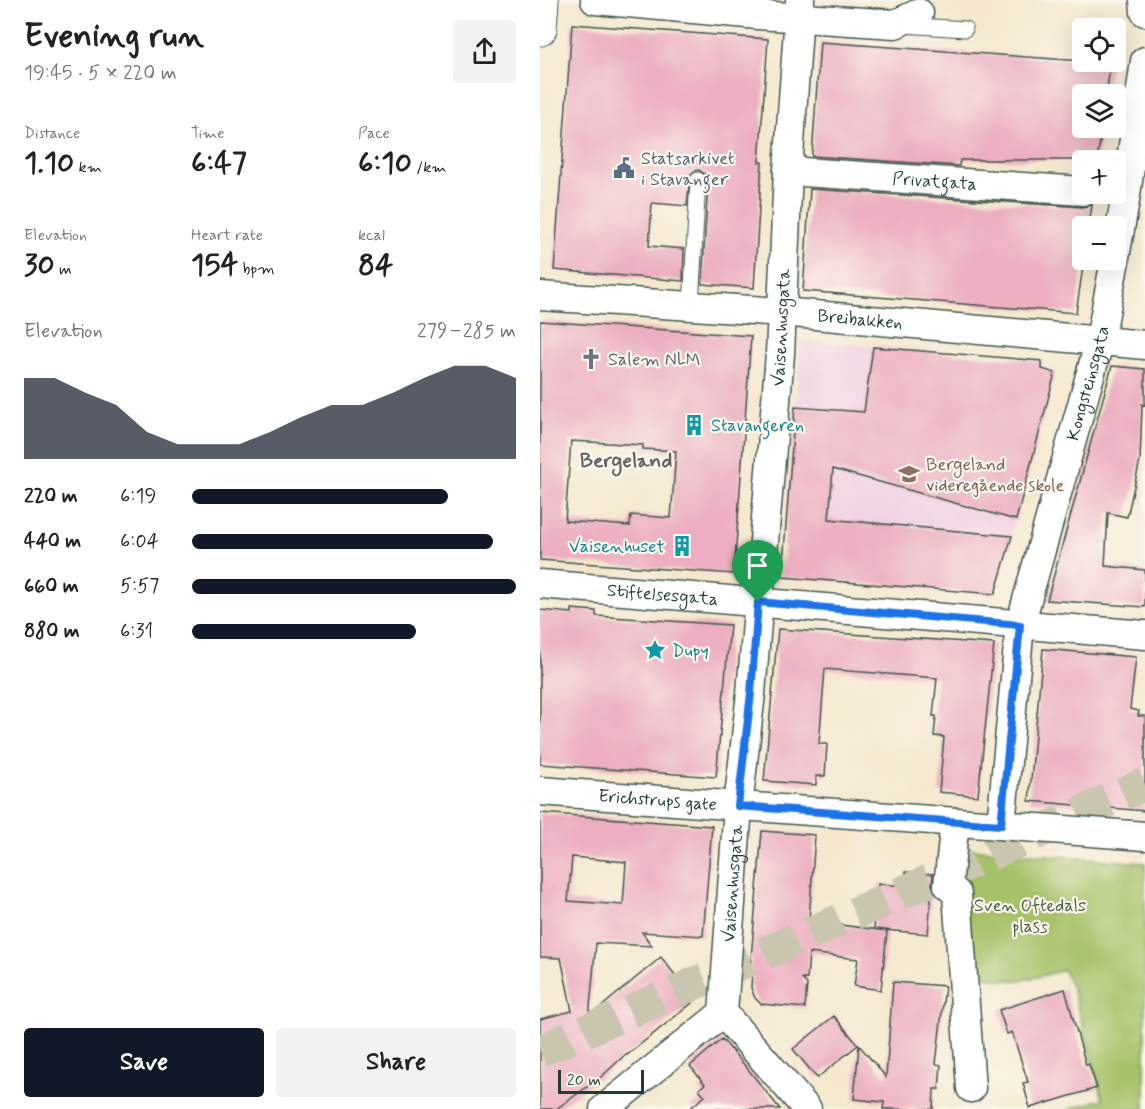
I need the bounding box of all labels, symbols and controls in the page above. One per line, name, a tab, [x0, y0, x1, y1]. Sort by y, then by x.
text: Evening run	[24, 15, 204, 59]
map controls	[1072, 18, 1126, 270]
button: locate	[1072, 18, 1126, 72]
button: share	[453, 20, 516, 83]
text: 19:45 · 5 × 220 m	[24, 60, 177, 87]
button: layers	[1072, 84, 1126, 138]
text: Distance	[24, 123, 80, 144]
text: Time	[191, 123, 225, 144]
text: Pace	[358, 123, 390, 144]
text: 1.10	[24, 144, 74, 183]
text: 6:47	[191, 144, 247, 183]
text: 6:10	[358, 144, 412, 183]
place label: Statsarkivet i Stavanger	[641, 147, 735, 194]
button: +	[1072, 150, 1126, 204]
public building icon: Statsarkivet i Stavanger	[612, 156, 636, 180]
text: km	[74, 157, 102, 178]
text: /km	[412, 157, 447, 178]
street label: Privatgata	[892, 167, 978, 197]
button: −	[1072, 216, 1126, 270]
text: Elevation	[24, 225, 87, 246]
text: Heart rate	[191, 225, 263, 246]
text: kcal	[358, 225, 385, 246]
text: 30	[24, 246, 55, 285]
text: 154	[191, 246, 238, 285]
text: 84	[358, 246, 393, 285]
text: m	[55, 259, 72, 280]
text: bpm	[238, 259, 275, 280]
street label: Vaisenhusgata	[766, 268, 797, 387]
street label: Breibakken	[816, 304, 904, 336]
text: Elevation	[24, 318, 103, 345]
text: 279–285 m	[417, 318, 516, 345]
street label: Kongsteinsgata	[1061, 324, 1115, 444]
church icon: Salem NLM	[579, 347, 603, 371]
place label: Salem NLM	[608, 348, 701, 372]
building icon: Stavangeren	[682, 413, 706, 437]
place label: Stavangeren	[711, 414, 804, 440]
district label: Bergeland	[580, 447, 672, 477]
place label: Bergeland videregående skole	[926, 453, 1064, 498]
school or university icon: Bergeland videregående skole	[897, 462, 921, 486]
text: 220 m	[24, 483, 78, 510]
text: 6:19	[120, 483, 156, 510]
text: 440 m	[24, 528, 81, 555]
text: 6:04	[120, 528, 159, 555]
building icon: Vaisenhuset	[670, 534, 694, 558]
place label: Vaisenhuset	[569, 535, 665, 559]
pin	[732, 540, 783, 602]
icon: arrive	[741, 549, 774, 582]
text: 660 m	[24, 573, 79, 600]
text: 5:57	[120, 573, 159, 600]
street label: Stiftelsesgata	[606, 579, 719, 612]
text: 880 m	[24, 618, 80, 645]
text: 6:31	[120, 618, 153, 645]
place icon: Dupy	[643, 638, 667, 662]
place label: Dupy	[672, 639, 709, 663]
street label: Erichstrups gate	[598, 784, 718, 817]
street label: Vaisenhusgata	[717, 824, 750, 943]
park label: Sven Oftedals plass	[974, 894, 1086, 939]
button: Save	[24, 1028, 264, 1097]
button: Share	[276, 1028, 516, 1097]
scale bar	[558, 1067, 644, 1094]
text: 20 m	[567, 1070, 601, 1091]

